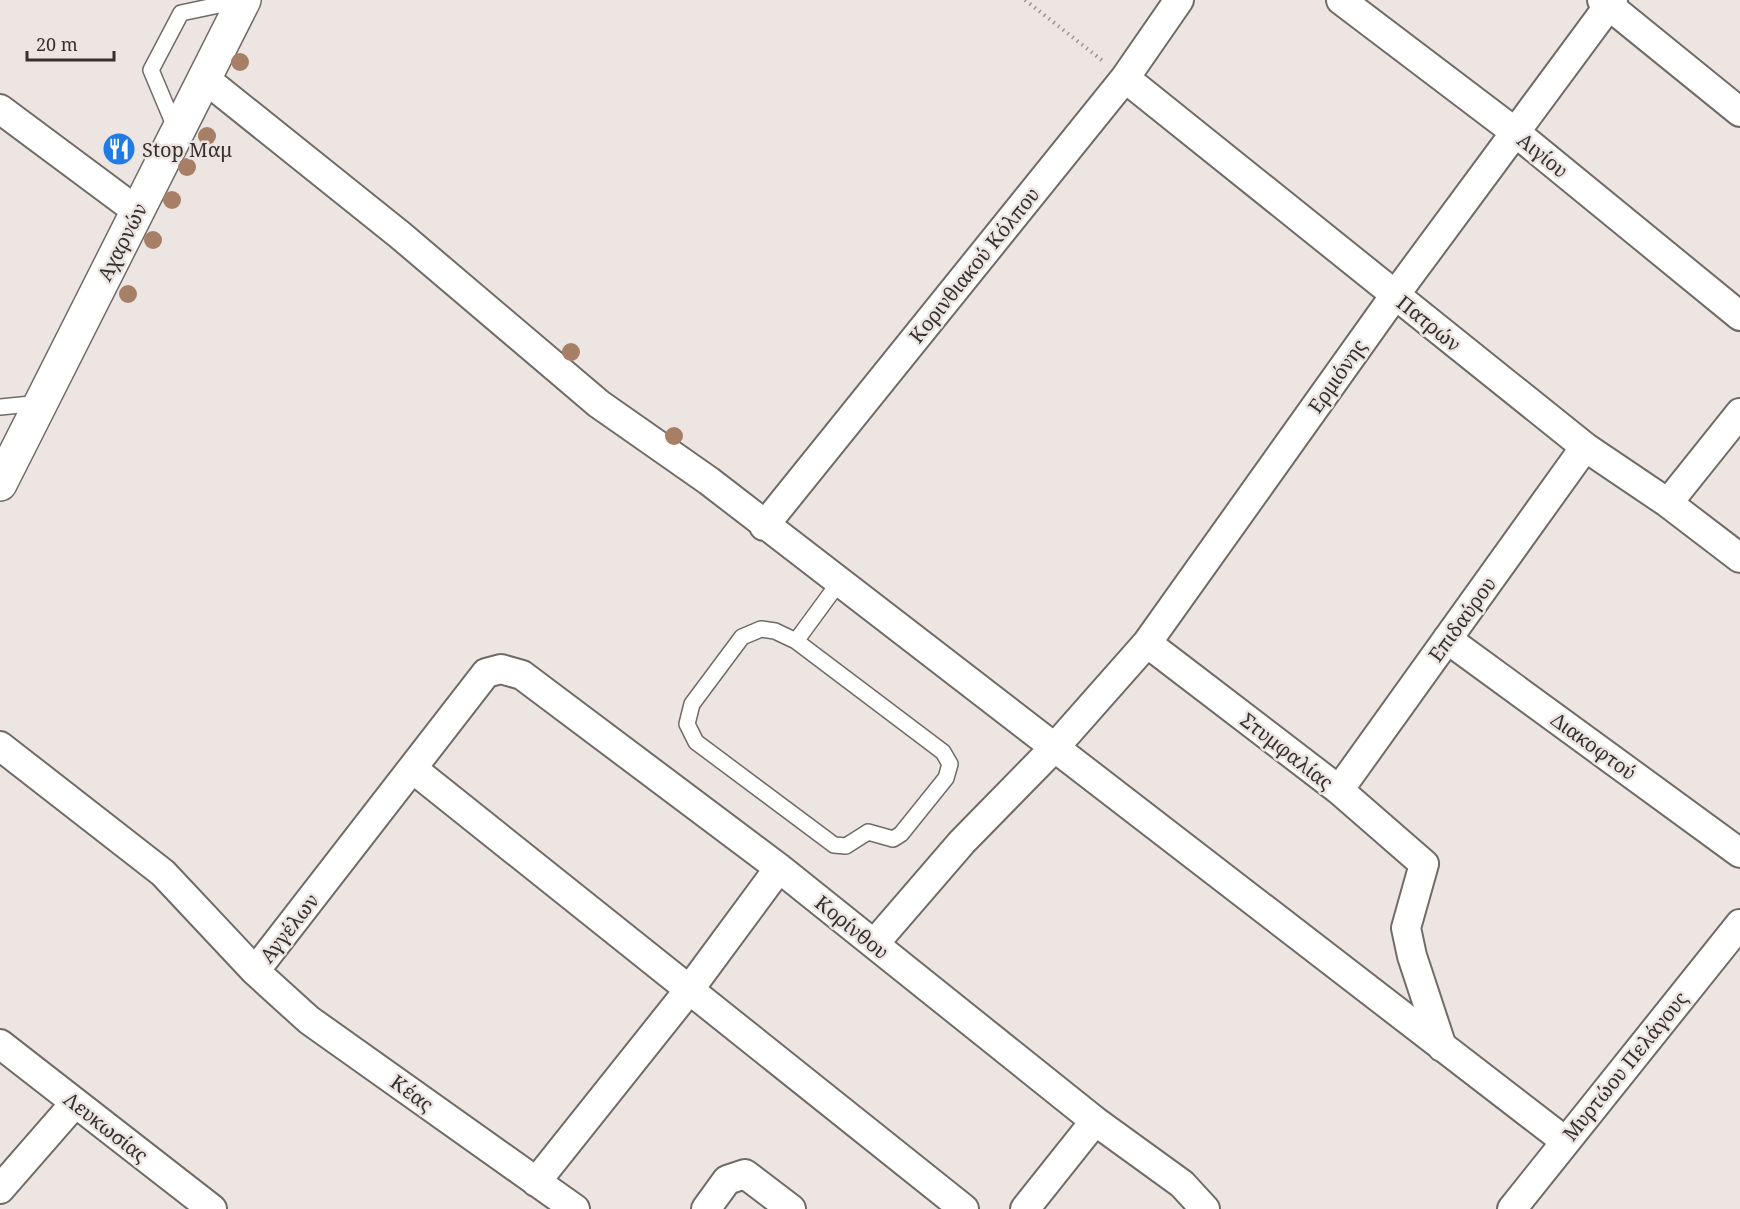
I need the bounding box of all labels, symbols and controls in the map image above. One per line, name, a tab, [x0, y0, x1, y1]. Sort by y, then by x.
scale bar	[27, 24, 114, 62]
text: 20 m	[36, 32, 78, 56]
street label: Αιγίου	[1512, 126, 1574, 184]
restaurant icon: Stop Μαμ	[101, 131, 137, 167]
place label: Stop Μαμ	[142, 136, 232, 163]
street label: Κορινθιακού Κόλπου	[903, 181, 1045, 349]
street label: Αχαρνών	[91, 198, 153, 286]
street label: Πατρών	[1391, 289, 1467, 357]
street label: Ερμιόνης	[1302, 333, 1372, 419]
street label: Επιδαύρου	[1422, 571, 1502, 667]
street label: Στυμφαλίας	[1235, 706, 1339, 796]
street label: Διακοφτού	[1546, 706, 1642, 786]
street label: Αγγέλων	[253, 888, 325, 968]
street label: Κορίνθου	[809, 889, 895, 965]
street label: Μυρτώου Πελάγους	[1556, 986, 1694, 1146]
street label: Κέας	[385, 1068, 439, 1118]
street label: Λευκωσίας	[58, 1086, 154, 1168]

